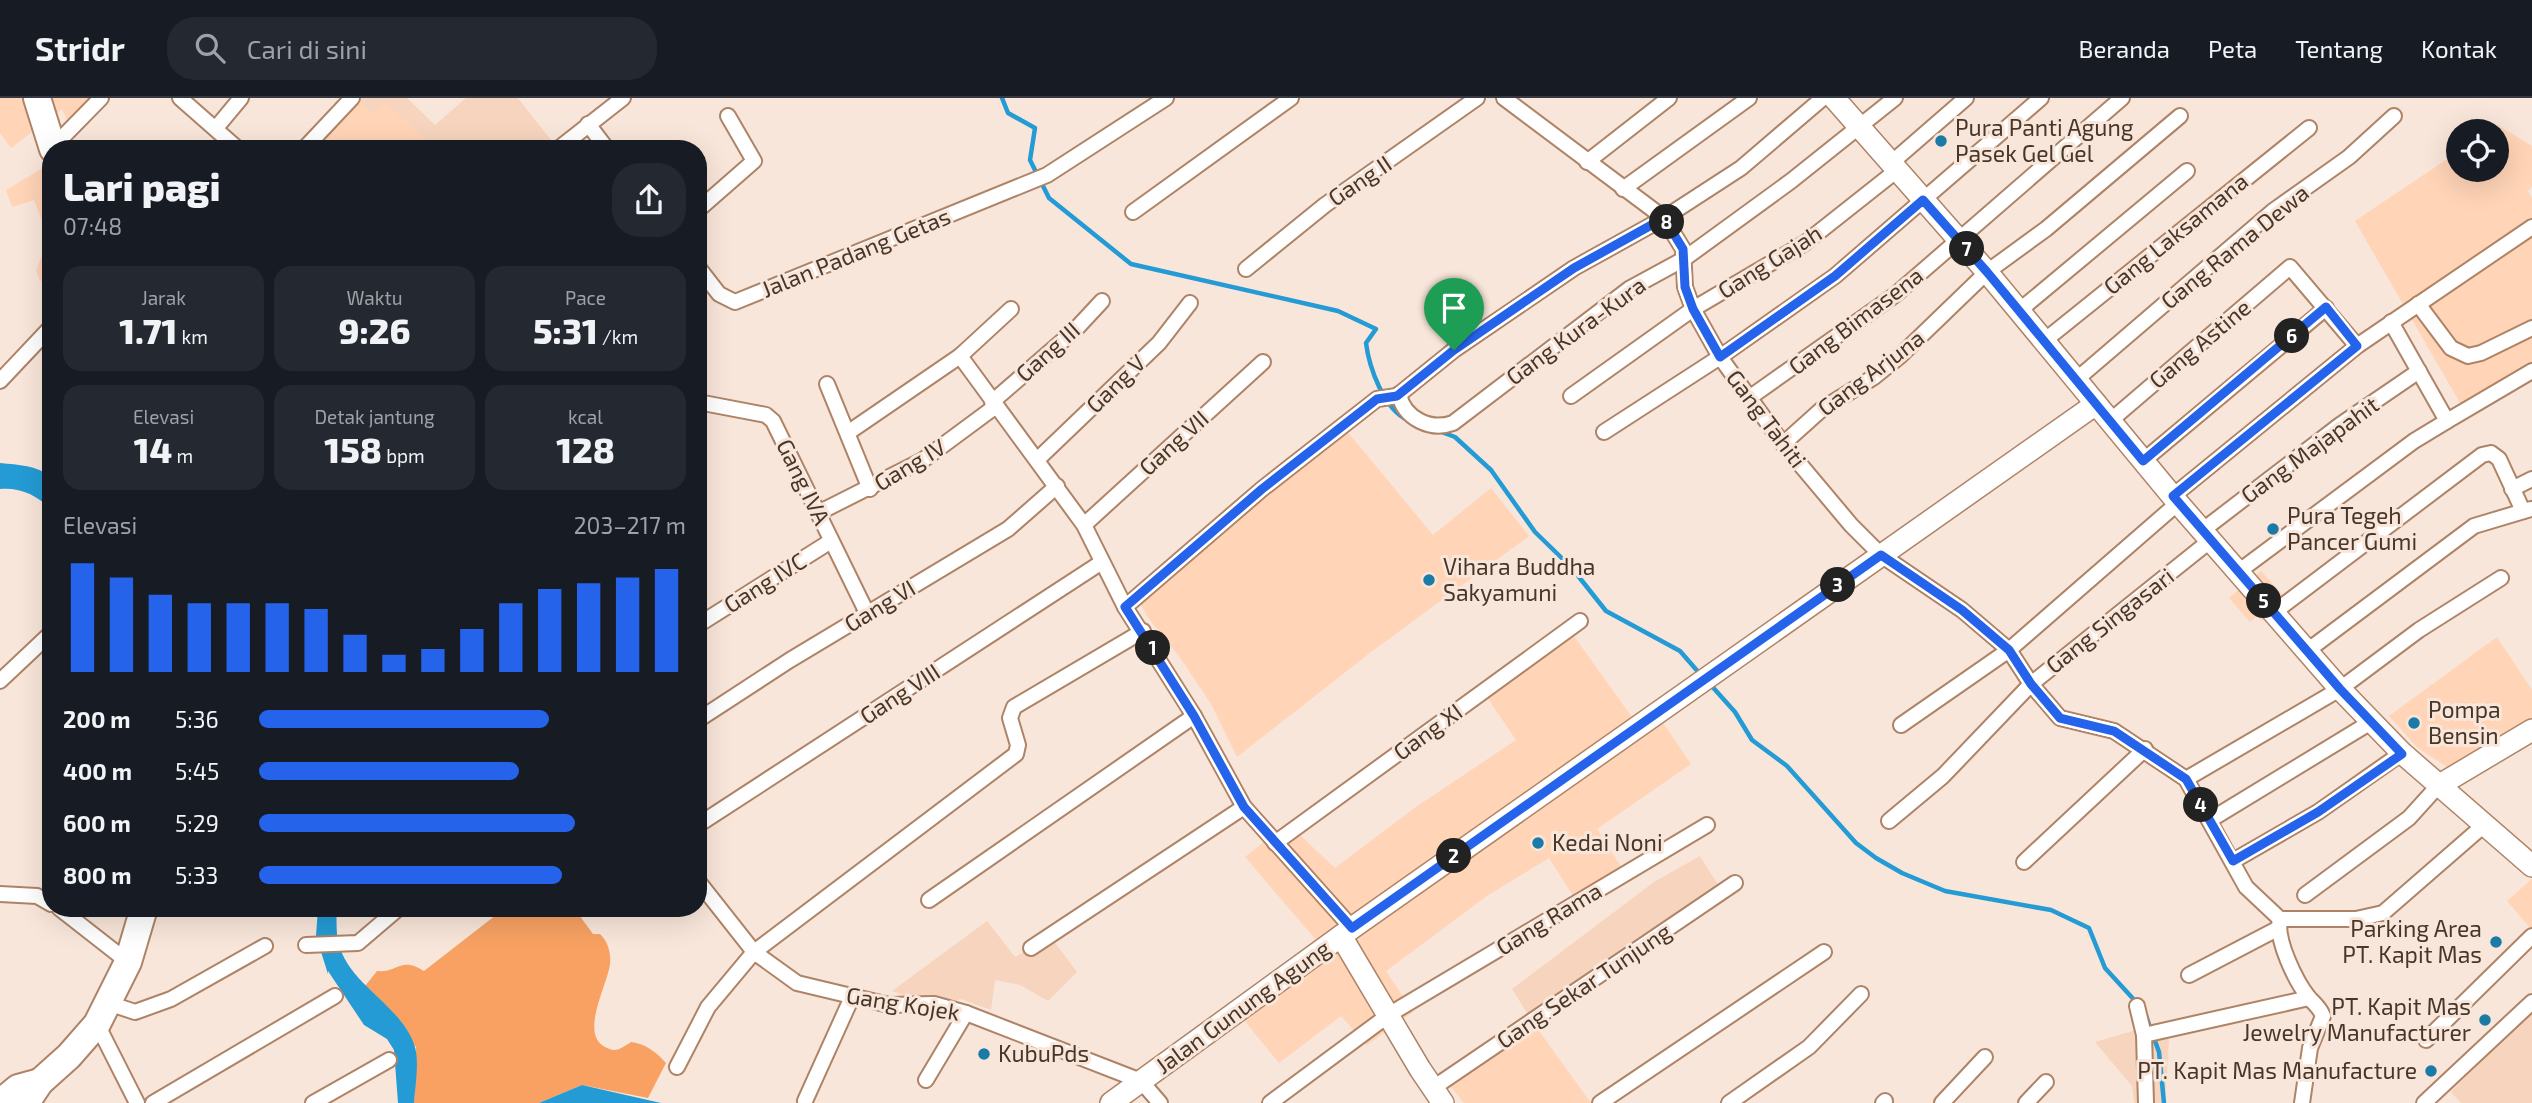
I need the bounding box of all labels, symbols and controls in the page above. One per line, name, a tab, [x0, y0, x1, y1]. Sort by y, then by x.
search box	[167, 17, 657, 80]
text: Stridr	[35, 28, 125, 68]
icon: search	[191, 29, 229, 67]
text: Cari di sini	[247, 33, 367, 64]
text: Beranda	[2079, 34, 2170, 63]
text: Peta	[2208, 34, 2257, 63]
text: Tentang	[2295, 34, 2383, 63]
text: Kontak	[2421, 34, 2497, 63]
place label: Pura Panti Agung Pasek Gel Gel	[1955, 113, 2134, 167]
map controls	[2446, 119, 2509, 182]
button: locate	[2446, 119, 2509, 182]
marker: Pura Panti Agung Pasek Gel Gel	[1933, 133, 1949, 149]
street label: Gang II	[1322, 149, 1396, 211]
text: Lari pagi	[63, 163, 221, 209]
button: share	[612, 163, 686, 237]
street label: Gang Laksamana	[2098, 166, 2253, 300]
street label: Gang Rama Dewa	[2155, 178, 2314, 314]
street label: Jalan Padang Getas	[757, 201, 954, 303]
pin: 8	[1650, 204, 1684, 240]
text: 8	[1661, 210, 1672, 233]
text: 07:48	[63, 212, 122, 240]
street label: Gang Gajah	[1712, 218, 1827, 304]
pin: 7	[1950, 232, 1984, 266]
text: 7	[1961, 237, 1972, 260]
street label: Gang Bimasena	[1783, 261, 1928, 380]
street label: Gang Kura-Kura	[1500, 270, 1651, 390]
pin	[1424, 278, 1484, 350]
text: Jarak	[141, 286, 186, 309]
text: Waktu	[347, 286, 402, 309]
text: Pace	[565, 286, 606, 309]
icon: arrive	[1435, 289, 1473, 327]
street label: Gang Astine	[2143, 293, 2256, 394]
text: 1.71	[119, 309, 177, 351]
text: 9:26	[338, 309, 411, 351]
text: 5:31	[533, 309, 598, 351]
street label: Gang III	[1010, 315, 1085, 387]
pin: 6	[2274, 318, 2310, 354]
street label: Gang Arjuna	[1812, 323, 1929, 421]
text: 6	[2286, 324, 2297, 347]
text: km	[177, 325, 208, 348]
text: /km	[598, 325, 638, 348]
street label: Gang V	[1080, 348, 1151, 418]
street label: Gang Tahiti	[1721, 364, 1813, 473]
street label: Gang Majapahit	[2235, 390, 2384, 509]
street label: Gang VII	[1133, 404, 1214, 481]
text: Elevasi	[133, 405, 194, 428]
text: Detak jantung	[314, 405, 435, 428]
text: kcal	[568, 405, 603, 428]
text: 14	[134, 428, 172, 470]
text: 158	[324, 428, 382, 470]
text: 128	[556, 428, 615, 470]
street label: Gang IV	[869, 432, 950, 496]
street label: Gang IVA	[771, 434, 837, 530]
text: m	[172, 444, 193, 467]
text: bpm	[382, 444, 425, 467]
place label: Pura Tegeh Pancer Gumi	[2287, 501, 2417, 555]
text: Elevasi	[63, 511, 137, 539]
text: 203–217 m	[574, 511, 686, 539]
marker: Pura Tegeh Pancer Gumi	[2265, 521, 2281, 537]
street label: Gang IVC	[718, 546, 811, 618]
place label: Vihara Buddha Sakyamuni	[1443, 552, 1595, 606]
street label: Gang Singasari	[2040, 561, 2179, 679]
pin: 3	[1820, 568, 1856, 602]
marker: Vihara Buddha Sakyamuni	[1421, 572, 1437, 588]
street label: Gang VI	[839, 573, 920, 637]
text: 3	[1832, 573, 1843, 596]
pin: 5	[2246, 584, 2282, 618]
text: 5	[2258, 589, 2269, 612]
pin: 1	[1136, 630, 1170, 666]
text: 1	[1148, 636, 1157, 659]
street label: Gang VIII	[854, 657, 945, 729]
place label: Pompa Bensin	[2428, 695, 2501, 749]
street label: Gang XI	[1387, 697, 1467, 766]
text: 200 m	[63, 705, 131, 733]
text: 5:36	[175, 705, 219, 733]
marker: Pompa Bensin	[2406, 715, 2422, 731]
text: 400 m	[63, 757, 132, 785]
text: 5:45	[175, 757, 219, 785]
pin: 4	[2184, 788, 2218, 822]
text: 4	[2194, 793, 2207, 816]
text: 600 m	[63, 809, 131, 837]
text: 5:29	[175, 809, 219, 837]
place label: Kedai Noni	[1552, 828, 1663, 856]
marker: Kedai Noni	[1530, 835, 1546, 851]
pin: 2	[1436, 838, 1472, 874]
text: 2	[1448, 844, 1459, 867]
text: 800 m	[63, 861, 132, 889]
text: 5:33	[175, 861, 218, 889]
street label: Gang Rama	[1491, 876, 1606, 961]
place label: Parking Area PT. Kapit Mas	[2342, 914, 2482, 968]
street label: Gang Sekar Tunjung	[1491, 916, 1676, 1054]
street label: Jalan Gunung Agung	[1149, 933, 1336, 1079]
marker: Parking Area PT. Kapit Mas	[2488, 934, 2504, 950]
street label: Gang Kojek	[844, 980, 962, 1026]
place label: PT. Kapit Mas Jewelry Manufacturer	[2242, 992, 2471, 1046]
marker: PT. Kapit Mas Jewelry Manufacturer	[2477, 1012, 2493, 1028]
place label: KubuPds	[998, 1039, 1089, 1067]
marker: KubuPds	[976, 1046, 992, 1062]
place label: PT. Kapit Mas Manufacture	[2137, 1056, 2417, 1084]
marker: PT. Kapit Mas Manufacture	[2423, 1063, 2439, 1079]

